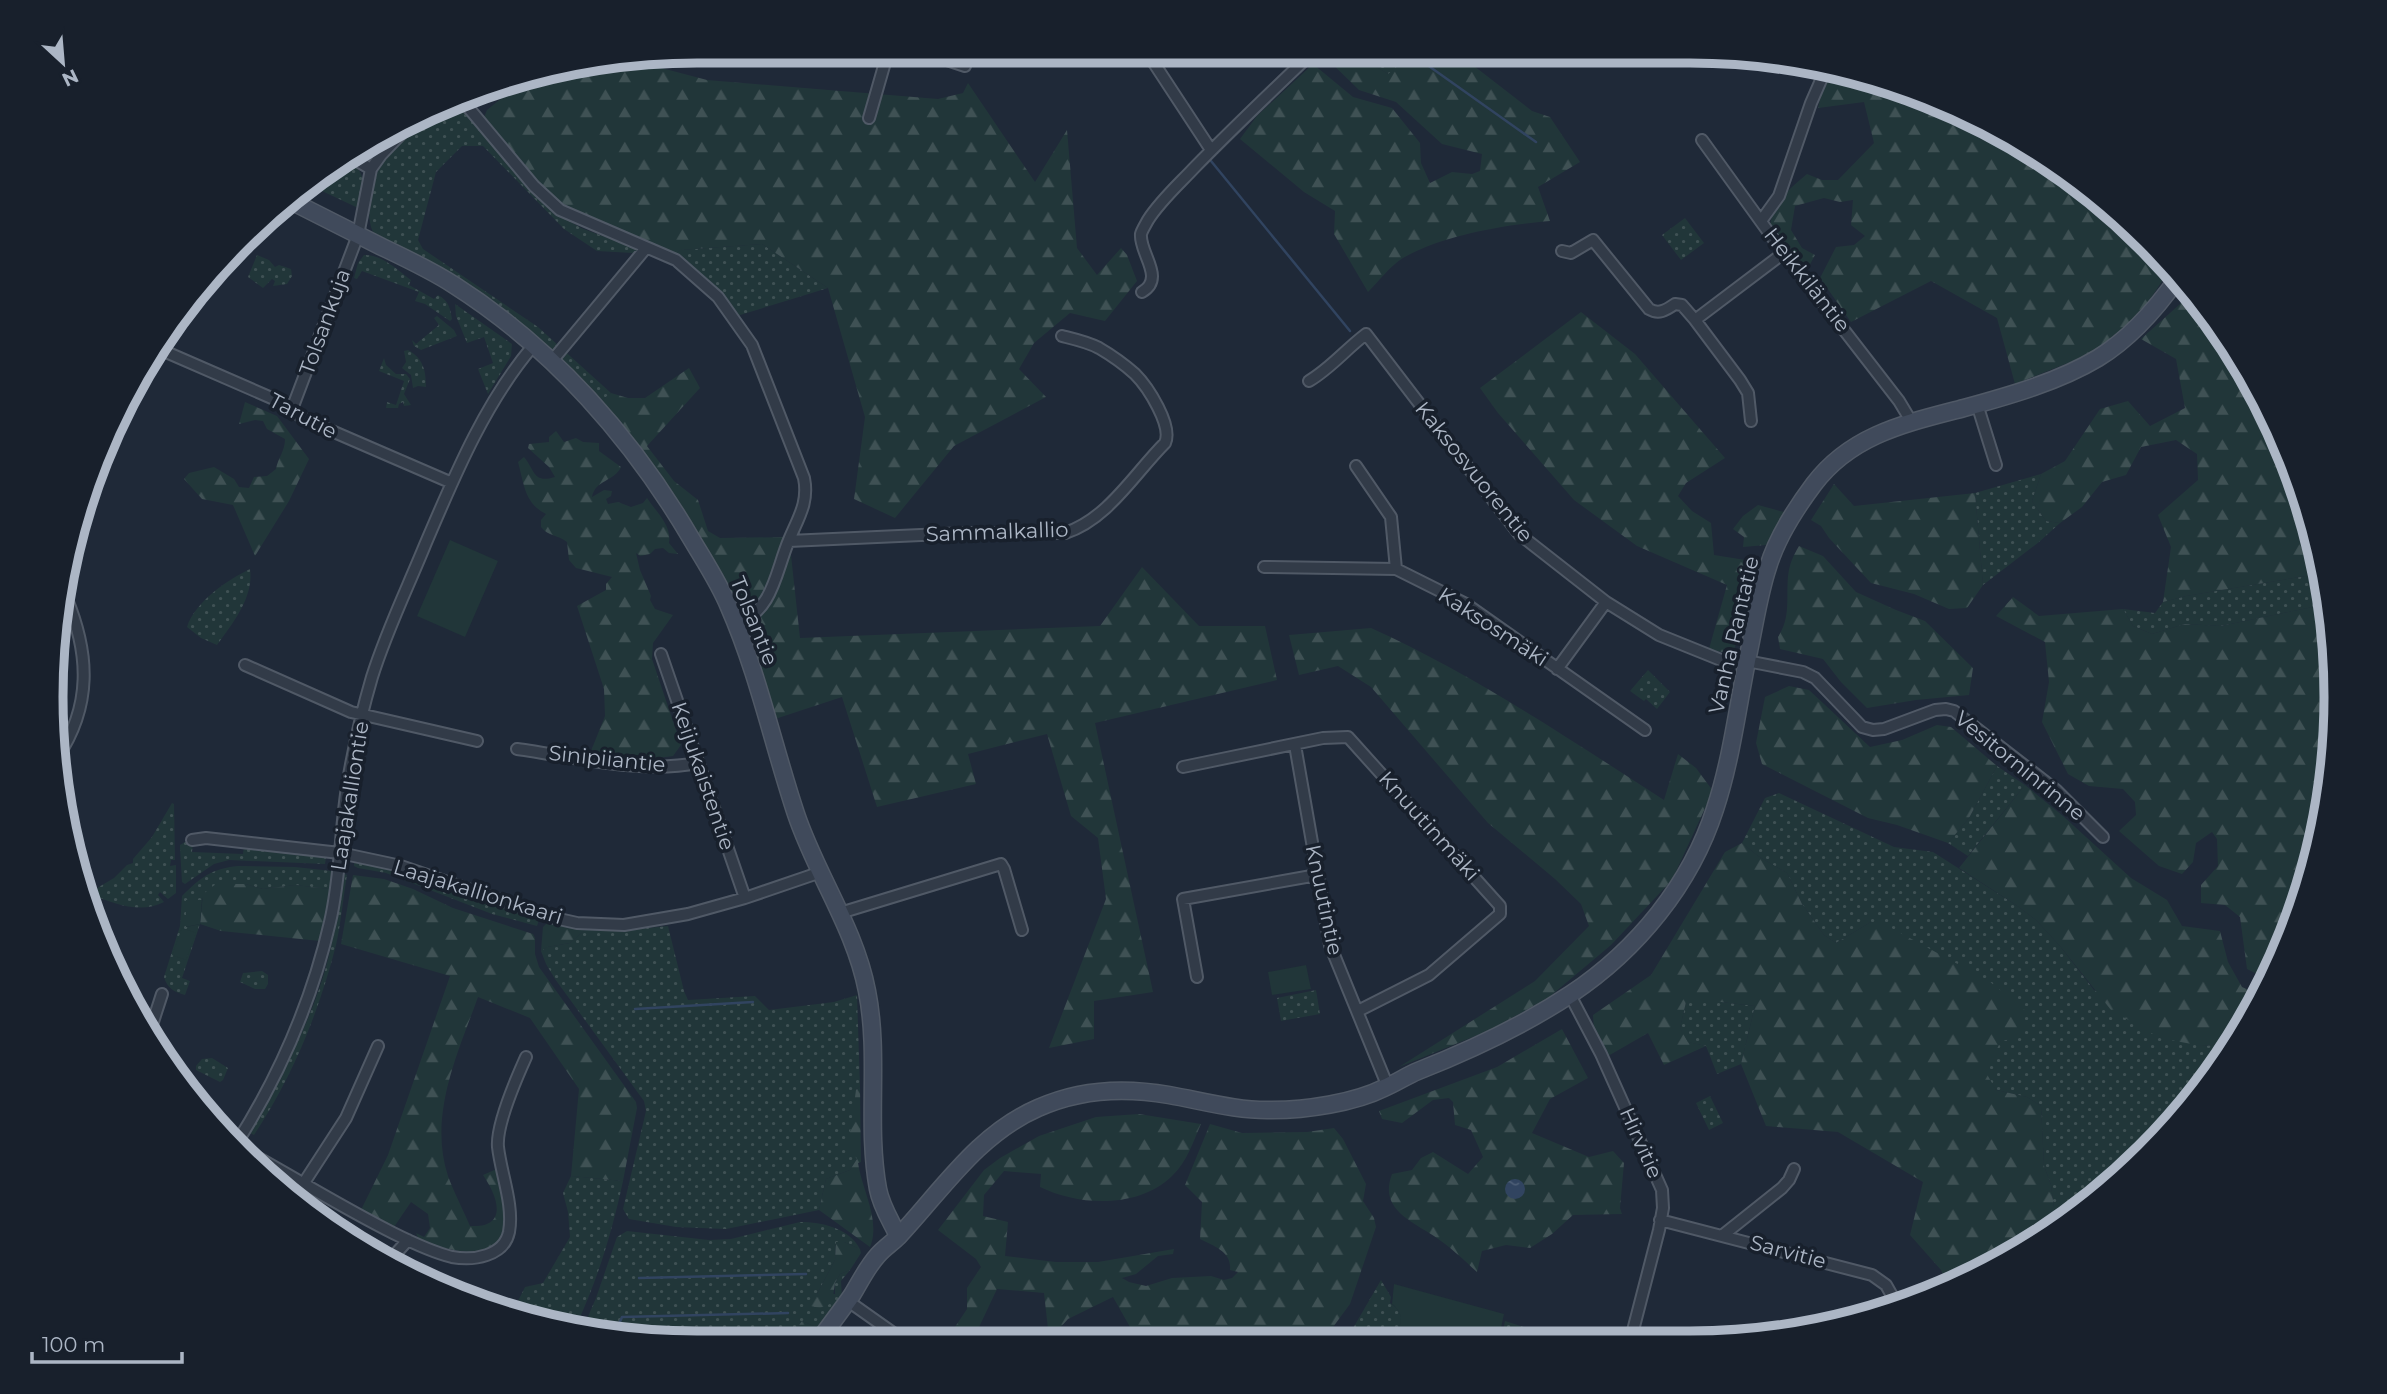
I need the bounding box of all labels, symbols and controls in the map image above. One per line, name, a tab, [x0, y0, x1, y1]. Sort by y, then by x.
north arrow	[28, 28, 98, 98]
text: N	[58, 64, 82, 92]
street label: Heikkiläntie	[1759, 223, 1856, 337]
street label: Tolsankuja	[294, 265, 355, 378]
street label: Tarutie	[265, 387, 341, 444]
street label: Kaksosvuorentie	[1410, 396, 1539, 547]
street label: Sammalkallio	[925, 517, 1069, 546]
street label: Vanha Rantatie	[1703, 554, 1764, 716]
street label: Tolsantie	[725, 573, 784, 669]
street label: Kaksosmäki	[1434, 582, 1553, 671]
street label: Keijukaistentie	[666, 698, 741, 853]
street label: Vesitorninrinne	[1950, 705, 2091, 826]
street label: Laajakalliontie	[325, 719, 374, 873]
street label: Sinipiiantie	[547, 740, 667, 777]
street label: Knuutinmäki	[1374, 766, 1485, 885]
street label: Knuutintie	[1301, 842, 1348, 957]
street label: Laajakallionkaari	[391, 854, 566, 929]
street label: Hirvitie	[1615, 1103, 1668, 1182]
street label: Sarvitie	[1747, 1229, 1829, 1274]
scale bar	[32, 1320, 182, 1364]
text: 100 m	[42, 1332, 105, 1357]

